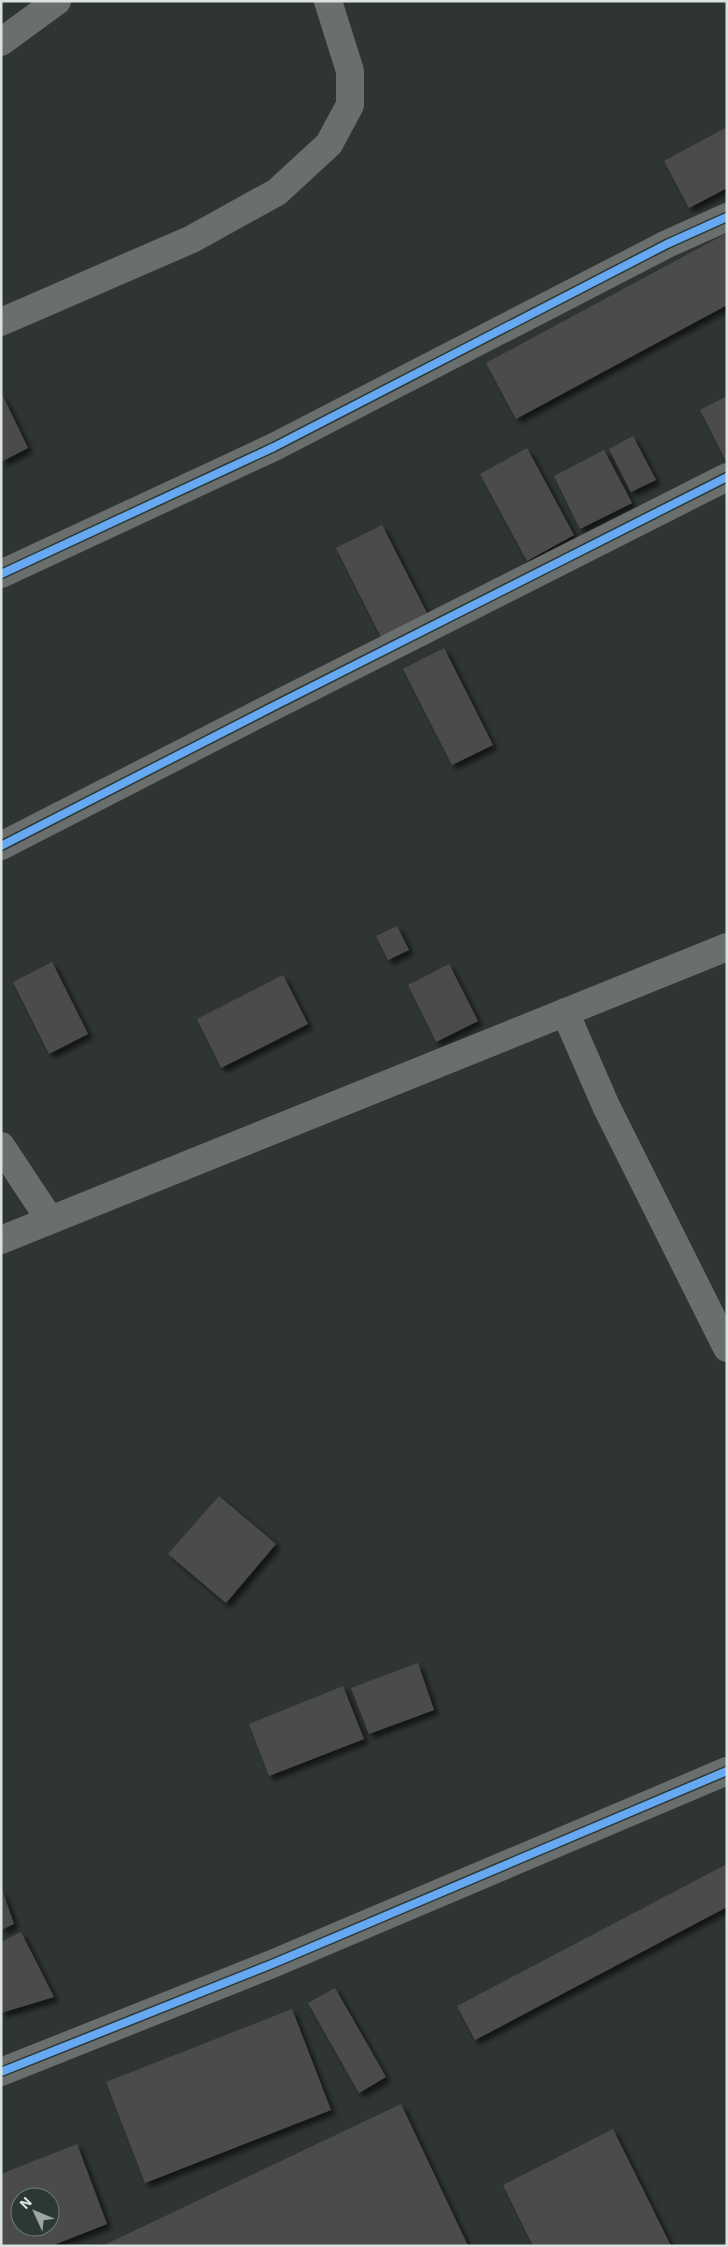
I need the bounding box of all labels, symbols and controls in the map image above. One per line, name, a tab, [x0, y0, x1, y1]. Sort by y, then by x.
north arrow	[10, 2187, 60, 2237]
text: N	[16, 2193, 36, 2213]

